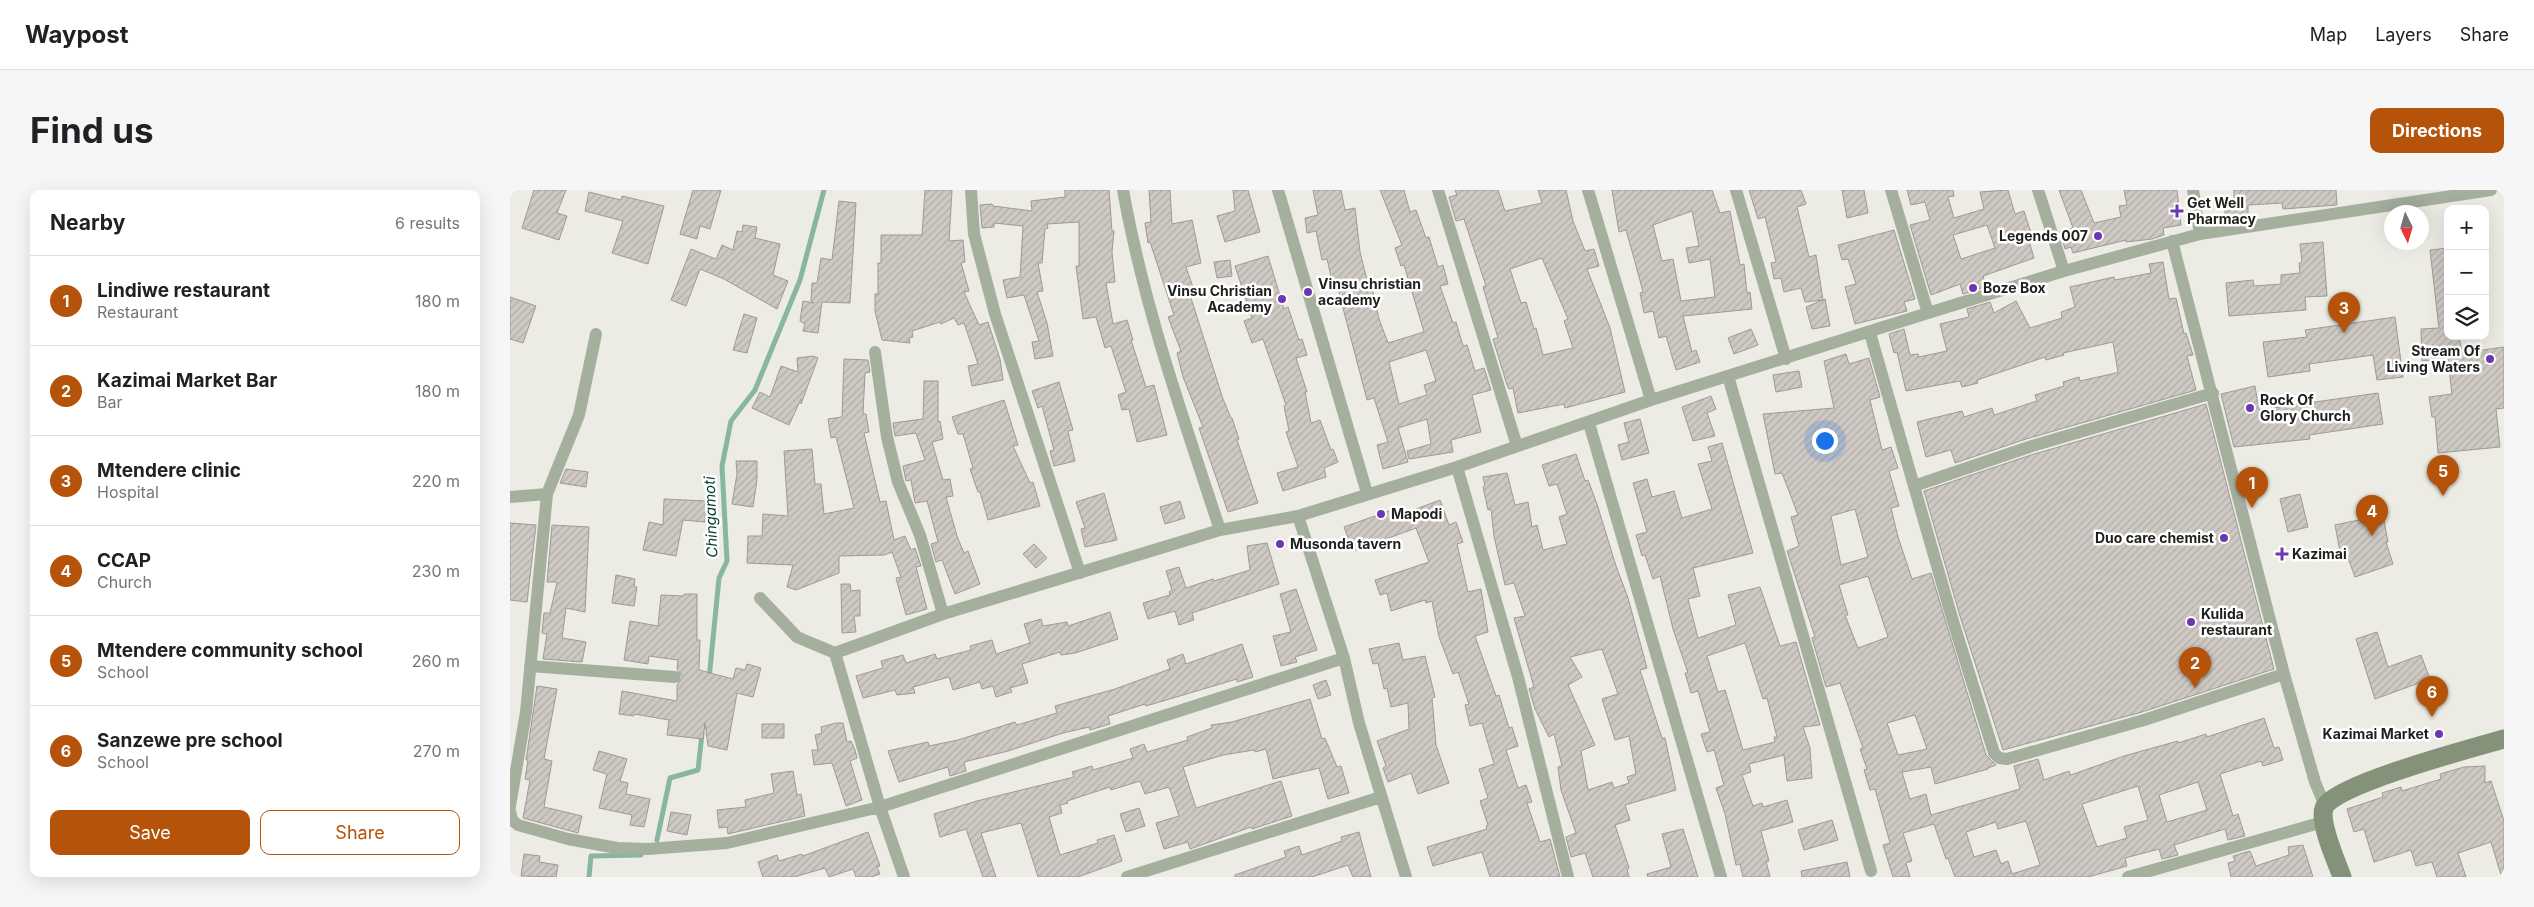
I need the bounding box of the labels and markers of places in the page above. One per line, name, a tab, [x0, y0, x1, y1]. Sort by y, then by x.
place label: Get Well Pharmacy	[2187, 194, 2257, 227]
marker: Get Well Pharmacy	[2171, 205, 2183, 217]
place label: Legends 007	[1999, 227, 2088, 244]
marker: Legends 007	[2092, 230, 2104, 242]
place label: Vinsu christian academy	[1318, 275, 1421, 308]
place label: Boze Box	[1983, 279, 2046, 296]
place label: Vinsu Christian Academy	[1167, 282, 1273, 315]
marker: Boze Box	[1967, 282, 1979, 294]
marker: Vinsu christian academy	[1302, 286, 1314, 298]
pin: 3	[2328, 292, 2360, 333]
marker: Vinsu Christian Academy	[1276, 293, 1288, 305]
place label: Stream Of Living Waters	[2387, 342, 2480, 375]
marker: Stream Of Living Waters	[2484, 353, 2496, 365]
place label: Rock Of Glory Church	[2260, 391, 2351, 424]
marker: Rock Of Glory Church	[2244, 402, 2256, 414]
pin: 5	[2427, 455, 2459, 496]
pin: 1	[2236, 467, 2268, 508]
pin: 4	[2356, 495, 2388, 536]
place label: Mapodi	[1391, 505, 1442, 522]
marker: Mapodi	[1375, 508, 1387, 520]
place label: Duo care chemist	[2095, 529, 2214, 546]
marker: Duo care chemist	[2218, 532, 2230, 544]
place label: Musonda tavern	[1290, 535, 1401, 552]
marker: Musonda tavern	[1274, 538, 1286, 550]
place label: Kazimai	[2292, 545, 2347, 562]
marker: Kazimai	[2276, 548, 2288, 560]
place label: Kulida restaurant	[2201, 605, 2272, 638]
marker: Kulida restaurant	[2185, 616, 2197, 628]
pin: 2	[2179, 647, 2211, 688]
pin: 6	[2416, 676, 2448, 717]
place label: Kazimai Market	[2323, 725, 2429, 742]
marker: Kazimai Market	[2433, 728, 2445, 740]

